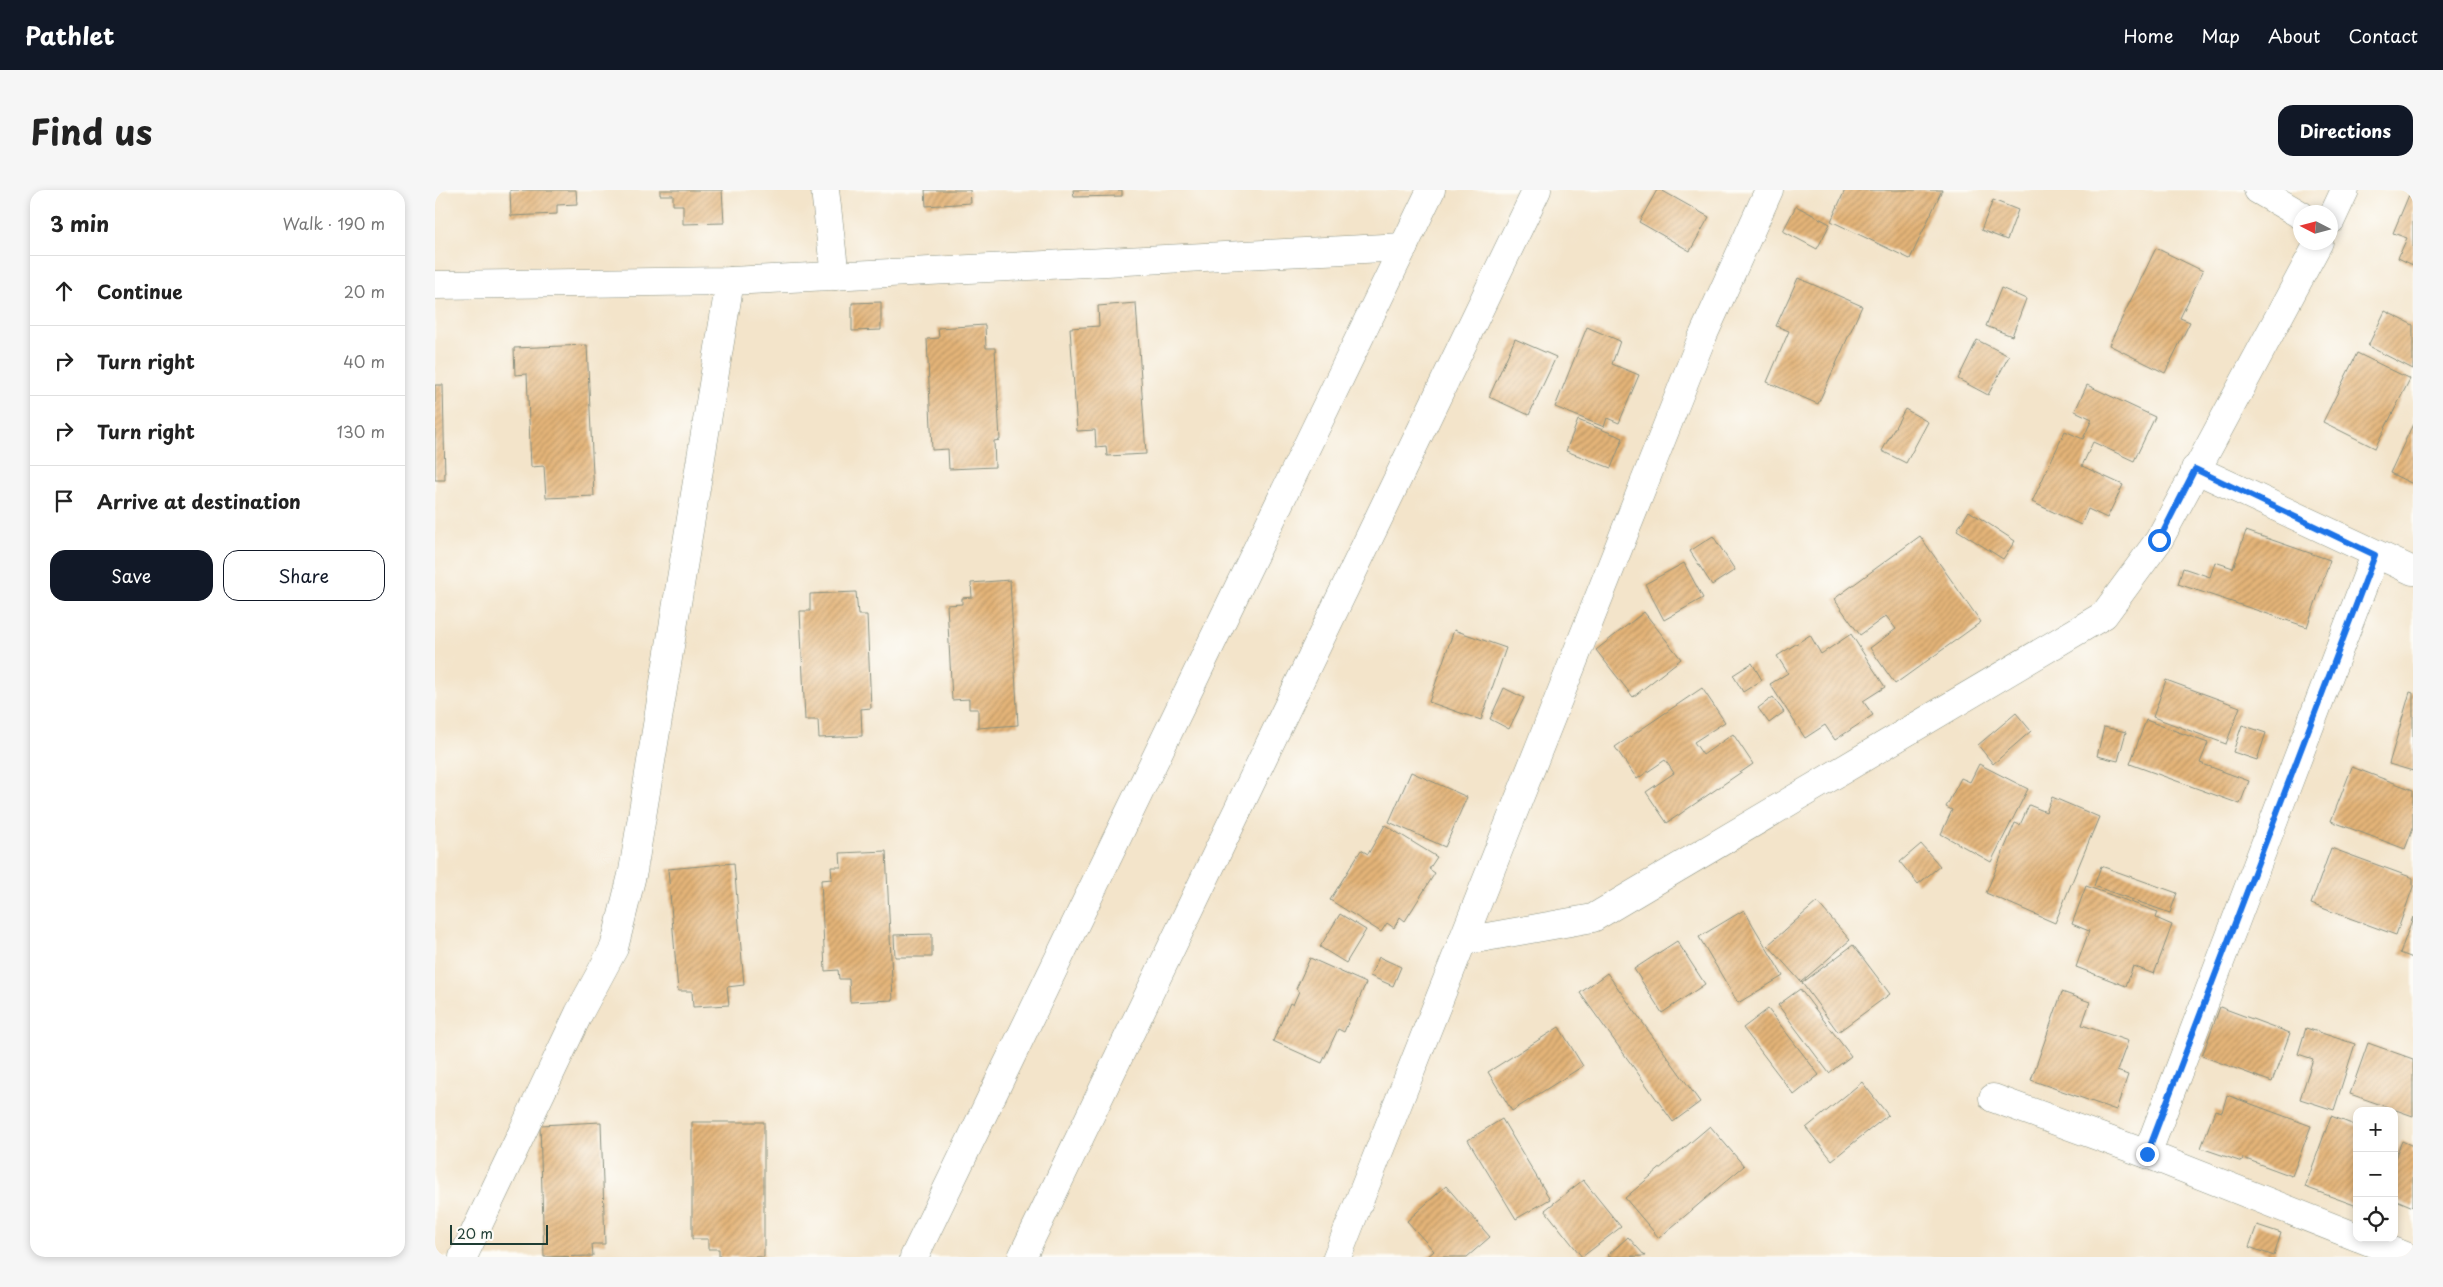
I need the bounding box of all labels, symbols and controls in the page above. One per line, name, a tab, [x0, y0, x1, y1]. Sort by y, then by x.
text: Pathlet	[25, 17, 115, 53]
text: Home	[2123, 22, 2173, 49]
text: Map	[2201, 22, 2240, 49]
text: About	[2268, 22, 2320, 49]
text: Contact	[2348, 22, 2418, 49]
text: Find us	[30, 104, 152, 157]
button: Directions	[2278, 105, 2413, 156]
north arrow	[2293, 205, 2338, 250]
text: 3 min	[50, 207, 109, 239]
text: Walk · 190 m	[283, 211, 385, 235]
icon: ahead	[50, 277, 78, 305]
text: Continue	[97, 277, 183, 305]
text: 20 m	[344, 279, 385, 303]
icon: right	[50, 347, 78, 375]
text: Turn right	[97, 347, 195, 375]
text: 40 m	[343, 349, 385, 373]
icon: right	[50, 417, 78, 445]
text: Turn right	[97, 417, 195, 445]
text: 130 m	[337, 419, 385, 443]
icon: arrive	[50, 487, 78, 515]
text: Arrive at destination	[97, 487, 301, 515]
route start	[2148, 529, 2171, 552]
button: Save	[50, 550, 213, 601]
button: Share	[223, 550, 385, 601]
map controls	[2353, 1107, 2398, 1242]
button: +	[2353, 1107, 2398, 1152]
route end	[2136, 1143, 2159, 1166]
button: −	[2353, 1152, 2398, 1197]
button: locate	[2353, 1197, 2398, 1242]
scale bar	[450, 1222, 547, 1245]
text: 20 m	[457, 1223, 493, 1244]

